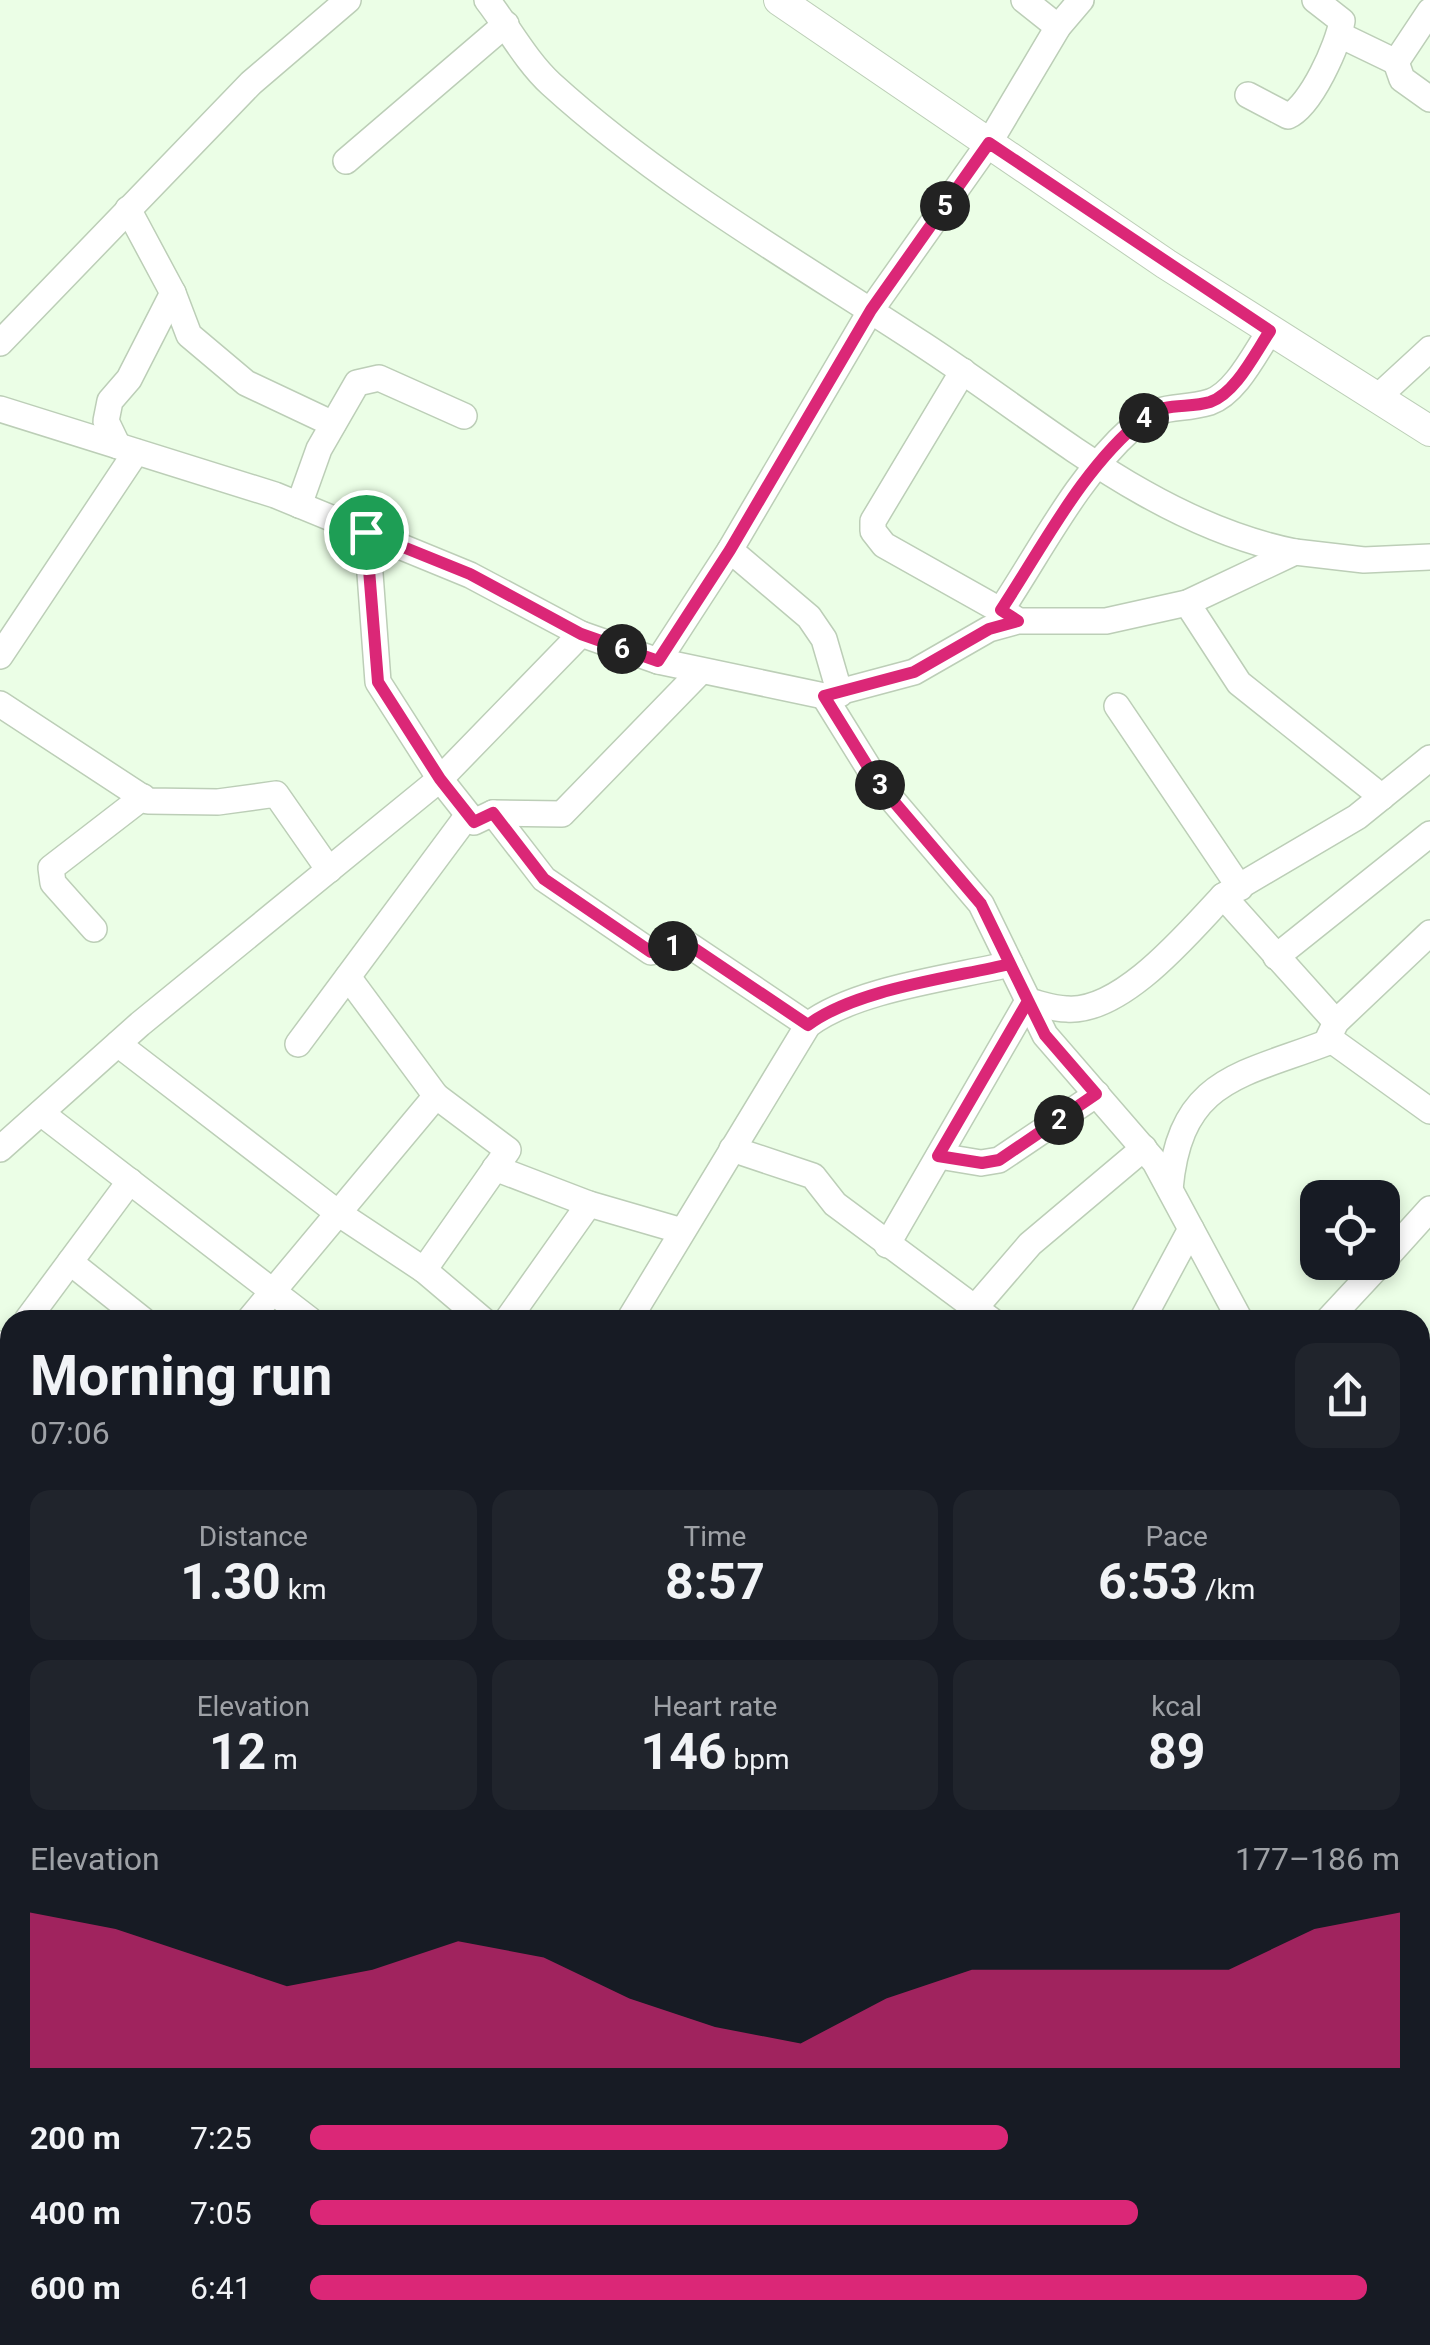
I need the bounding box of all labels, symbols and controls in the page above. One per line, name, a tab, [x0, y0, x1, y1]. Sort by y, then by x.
pin: 5	[920, 181, 970, 231]
text: 5	[937, 189, 953, 222]
pin: 4	[1119, 393, 1169, 443]
text: 4	[1136, 401, 1152, 434]
pin	[324, 490, 409, 575]
icon: arrive	[339, 505, 394, 560]
pin: 6	[597, 624, 647, 674]
text: 6	[614, 632, 630, 665]
pin: 3	[855, 760, 905, 810]
text: 3	[872, 768, 888, 801]
pin: 1	[648, 921, 698, 971]
text: 1	[665, 929, 681, 962]
pin: 2	[1034, 1095, 1084, 1145]
text: 2	[1051, 1103, 1067, 1136]
map controls	[1300, 1180, 1400, 1280]
button: locate	[1300, 1180, 1400, 1280]
button: share	[1295, 1343, 1400, 1448]
text: Morning run	[30, 1344, 332, 1408]
text: 07:06	[30, 1414, 110, 1452]
text: Distance	[199, 1520, 308, 1553]
text: Time	[684, 1520, 746, 1553]
text: Pace	[1146, 1520, 1208, 1553]
text: 1.30	[180, 1553, 281, 1611]
text: 8:57	[665, 1553, 765, 1611]
text: 6:53	[1098, 1553, 1198, 1611]
text: km	[281, 1573, 326, 1606]
text: /km	[1198, 1573, 1255, 1606]
text: Elevation	[197, 1690, 310, 1723]
text: Heart rate	[653, 1690, 777, 1723]
text: kcal	[1151, 1690, 1202, 1723]
text: 12	[209, 1723, 266, 1781]
text: 146	[640, 1723, 727, 1781]
text: 89	[1148, 1723, 1205, 1781]
text: m	[266, 1743, 298, 1776]
text: bpm	[727, 1743, 790, 1776]
text: Elevation	[30, 1840, 160, 1878]
text: 177–186 m	[1235, 1840, 1400, 1878]
text: 200 m	[30, 2119, 121, 2157]
text: 7:25	[190, 2119, 252, 2157]
text: 400 m	[30, 2194, 121, 2232]
text: 7:05	[190, 2194, 252, 2232]
text: 600 m	[30, 2269, 121, 2307]
text: 6:41	[190, 2269, 252, 2307]

